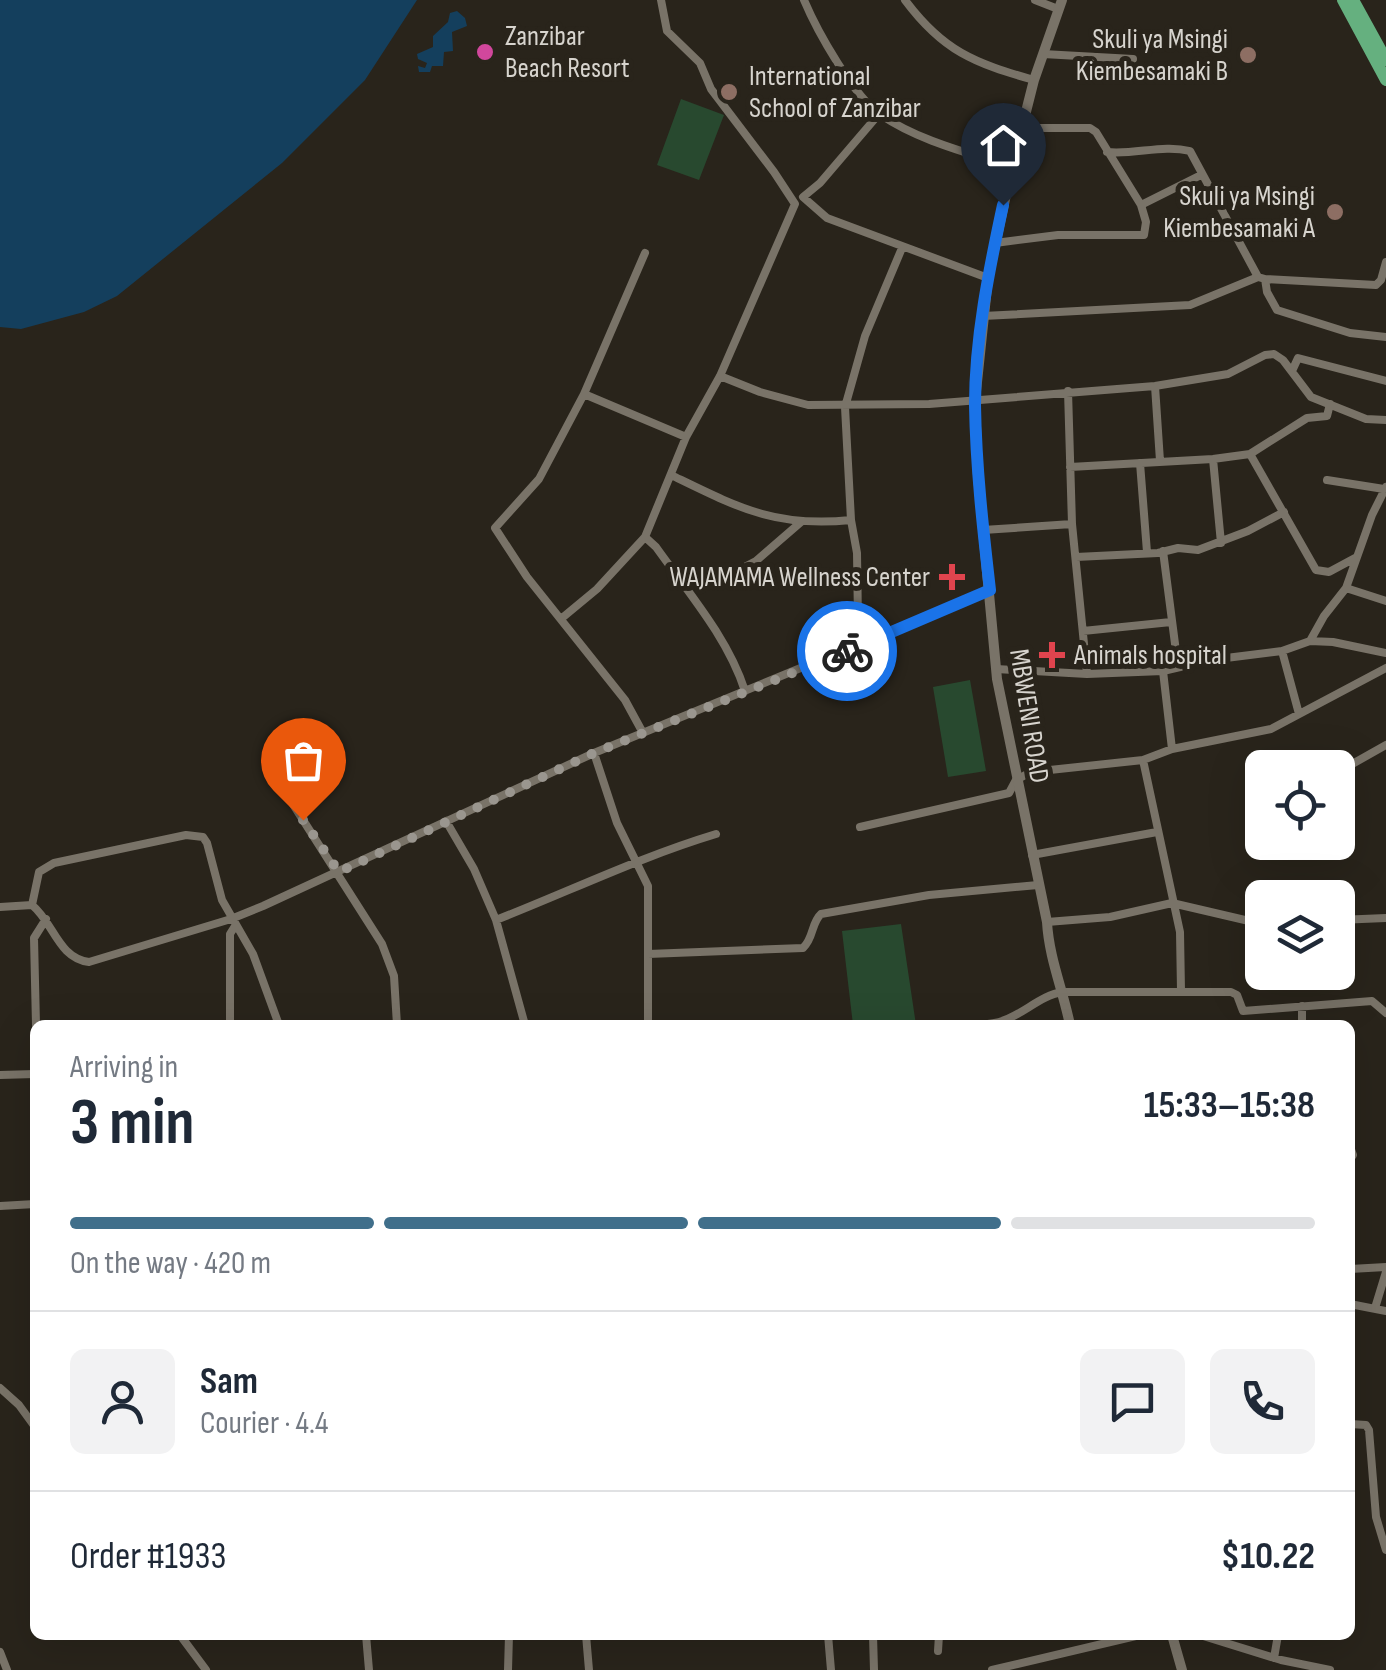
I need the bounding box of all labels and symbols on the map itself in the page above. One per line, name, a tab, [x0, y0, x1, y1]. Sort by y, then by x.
place label: Zanzibar Beach Resort	[505, 20, 630, 85]
place label: Skuli ya Msingi Kiembesamaki B	[1076, 23, 1228, 88]
marker: Zanzibar Beach Resort	[474, 41, 496, 63]
marker: Skuli ya Msingi Kiembesamaki B	[1237, 44, 1259, 66]
place label: International School of Zanzibar	[749, 60, 921, 125]
marker: International School of Zanzibar	[718, 81, 740, 103]
pin	[961, 103, 1046, 206]
place label: Skuli ya Msingi Kiembesamaki A	[1163, 180, 1316, 245]
marker: Skuli ya Msingi Kiembesamaki A	[1324, 201, 1346, 223]
place label: WAJAMAMA Wellness Center	[669, 561, 930, 594]
marker: WAJAMAMA Wellness Center	[939, 564, 965, 590]
courier	[797, 601, 897, 701]
place label: Animals hospital	[1073, 639, 1227, 672]
marker: Animals hospital	[1039, 642, 1065, 668]
street label: MBWENI ROAD	[1002, 647, 1056, 785]
pin	[261, 718, 346, 821]

